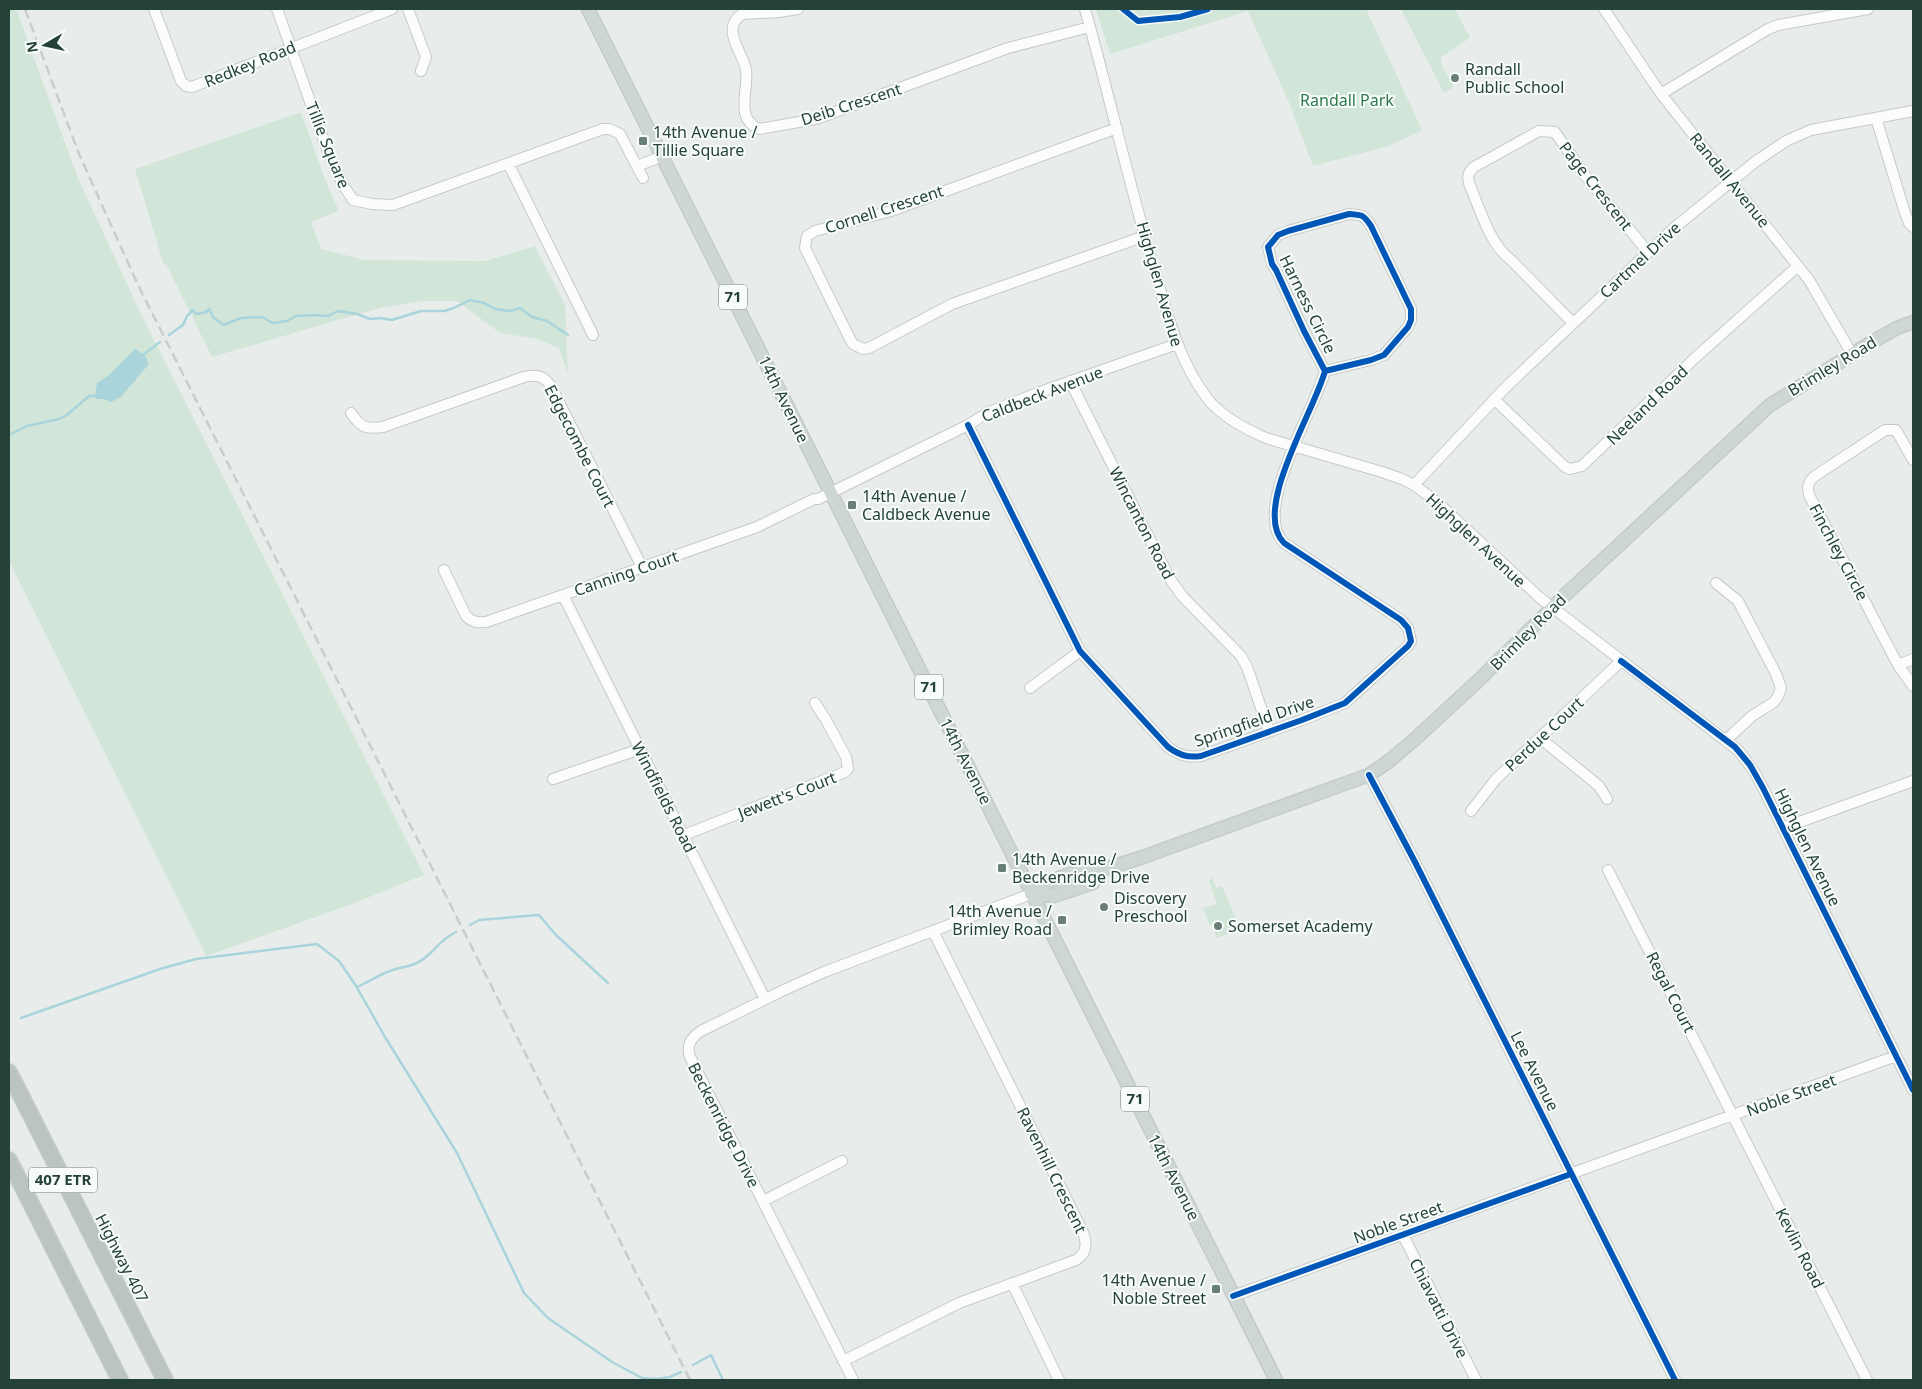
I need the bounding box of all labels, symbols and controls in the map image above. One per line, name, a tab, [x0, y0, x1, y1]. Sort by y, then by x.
north arrow	[20, 20, 70, 70]
street label: Redkey Road	[201, 36, 299, 92]
text: N	[21, 40, 42, 54]
place label: Randall Public School	[1465, 58, 1564, 98]
marker: Randall Public School	[1449, 72, 1461, 84]
street label: Deib Crescent	[798, 77, 904, 131]
park label: Randall Park	[1300, 89, 1394, 111]
street label: Tillie Square	[301, 99, 355, 191]
place label: 14th Avenue / Tillie Square	[653, 121, 757, 161]
street label: Randall Avenue	[1685, 128, 1775, 232]
marker: 14th Avenue / Tillie Square	[637, 135, 649, 147]
street label: Page Crescent	[1554, 137, 1638, 235]
street label: Cornell Crescent	[822, 179, 946, 238]
street label: Cartmel Drive	[1595, 217, 1685, 303]
street label: Highglen Avenue	[1132, 219, 1188, 349]
street label: Harness Circle	[1275, 251, 1341, 357]
road number: 71	[719, 284, 747, 310]
street label: Brimley Road	[1784, 331, 1880, 401]
street label: 14th Avenue	[753, 352, 815, 446]
street label: Neeland Road	[1601, 360, 1693, 450]
street label: Caldbeck Avenue	[978, 361, 1106, 427]
street label: Edgecombe Court	[540, 381, 621, 511]
street label: Wincanton Road	[1104, 463, 1180, 583]
place label: 14th Avenue / Caldbeck Avenue	[862, 485, 990, 525]
street label: Highglen Avenue	[1421, 488, 1531, 592]
marker: 14th Avenue / Caldbeck Avenue	[846, 499, 858, 511]
street label: Finchley Circle	[1804, 500, 1874, 604]
street label: Canning Court	[571, 545, 681, 601]
street label: Brimley Road	[1485, 589, 1571, 675]
road number: 71	[915, 674, 943, 700]
street label: Springfield Drive	[1191, 690, 1317, 752]
street label: Perdue Court	[1500, 692, 1588, 776]
street label: 14th Avenue	[935, 714, 997, 808]
street label: Windfields Road	[627, 738, 701, 856]
street label: Jewett's Court	[733, 766, 839, 825]
street label: Highglen Avenue	[1770, 784, 1846, 910]
place label: 14th Avenue / Beckenridge Drive	[1012, 848, 1150, 888]
marker: 14th Avenue / Beckenridge Drive	[996, 862, 1008, 874]
place label: Discovery Preschool	[1114, 887, 1188, 927]
place label: 14th Avenue / Brimley Road	[948, 900, 1052, 940]
marker: Discovery Preschool	[1098, 901, 1110, 913]
marker: 14th Avenue / Brimley Road	[1056, 914, 1068, 926]
place label: Somerset Academy	[1228, 915, 1373, 937]
marker: Somerset Academy	[1212, 920, 1224, 932]
street label: Regal Court	[1641, 948, 1701, 1036]
street label: Lee Avenue	[1505, 1027, 1565, 1115]
street label: Beckenridge Drive	[683, 1059, 765, 1191]
street label: Noble Street	[1743, 1069, 1839, 1121]
road number: 71	[1121, 1086, 1149, 1112]
street label: Ravenhill Crescent	[1012, 1103, 1092, 1237]
street label: 14th Avenue	[1143, 1130, 1205, 1224]
road number: 407 ETR	[29, 1168, 97, 1192]
street label: Noble Street	[1350, 1196, 1446, 1248]
street label: Kevlin Road	[1770, 1204, 1830, 1292]
street label: Highway 407	[90, 1210, 154, 1306]
street label: Chiavatti Drive	[1404, 1254, 1474, 1362]
place label: 14th Avenue / Noble Street	[1102, 1269, 1206, 1309]
marker: 14th Avenue / Noble Street	[1210, 1283, 1222, 1295]

